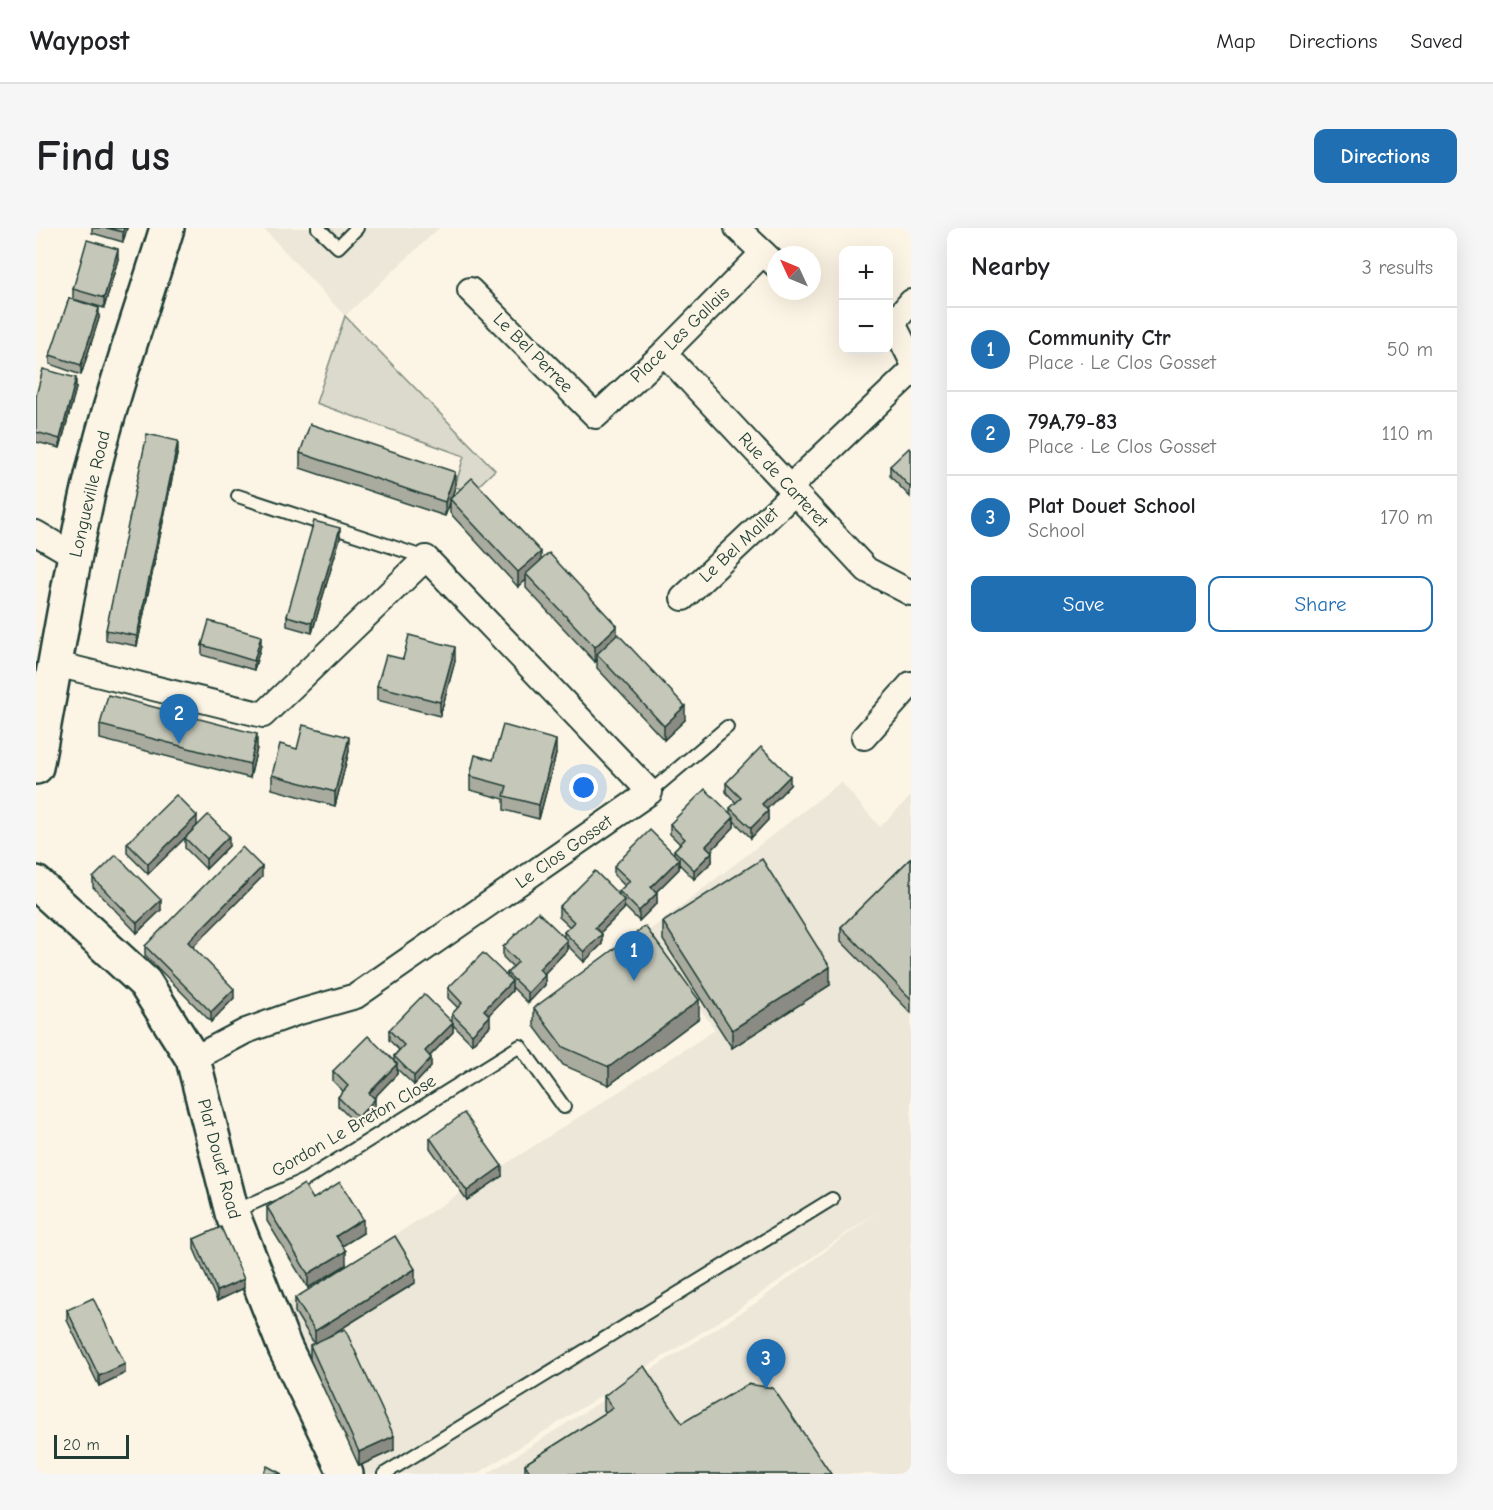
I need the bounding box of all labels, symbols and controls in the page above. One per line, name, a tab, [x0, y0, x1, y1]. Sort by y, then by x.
text: Waypost	[30, 25, 130, 57]
text: Map	[1216, 29, 1256, 53]
text: Directions	[1289, 29, 1378, 53]
text: Saved	[1411, 29, 1463, 53]
button: Directions	[1314, 129, 1457, 183]
text: Find us	[36, 132, 170, 181]
north arrow	[767, 246, 821, 300]
map controls	[839, 246, 893, 354]
button: +	[839, 246, 893, 300]
text: Nearby	[971, 252, 1050, 282]
text: 3 results	[1362, 256, 1433, 279]
street label: Place Les Gallais	[626, 283, 734, 387]
button: −	[839, 300, 893, 354]
street label: Le Bel Perree	[489, 309, 577, 397]
text: Community Ctr	[1028, 325, 1171, 351]
text: 1	[987, 338, 994, 361]
text: 50 m	[1387, 338, 1433, 361]
text: Place · Le Clos Gosset	[1028, 351, 1216, 374]
text: 79A,79-83	[1028, 409, 1117, 435]
text: 2	[986, 422, 995, 445]
text: 110 m	[1382, 422, 1433, 445]
street label: Rue de Carteret	[734, 428, 833, 532]
street label: Longueville Road	[65, 429, 115, 559]
text: Place · Le Clos Gosset	[1028, 435, 1216, 458]
text: Plat Douet School	[1028, 493, 1196, 519]
street label: Le Bel Mallet	[695, 503, 783, 587]
text: 3	[986, 506, 995, 529]
text: 170 m	[1380, 506, 1433, 529]
text: School	[1028, 519, 1085, 542]
button: Save	[971, 576, 1196, 632]
button: Share	[1208, 576, 1433, 632]
pin: 2	[160, 694, 198, 744]
your location	[569, 773, 598, 802]
street label: Le Clos Gosset	[512, 811, 617, 893]
pin: 1	[614, 932, 654, 981]
street label: Gordon Le Breton Close	[268, 1070, 440, 1182]
street label: Plat Douet Road	[193, 1097, 245, 1221]
pin: 3	[746, 1340, 786, 1389]
scale bar	[54, 1432, 129, 1460]
text: 20 m	[63, 1436, 100, 1454]

